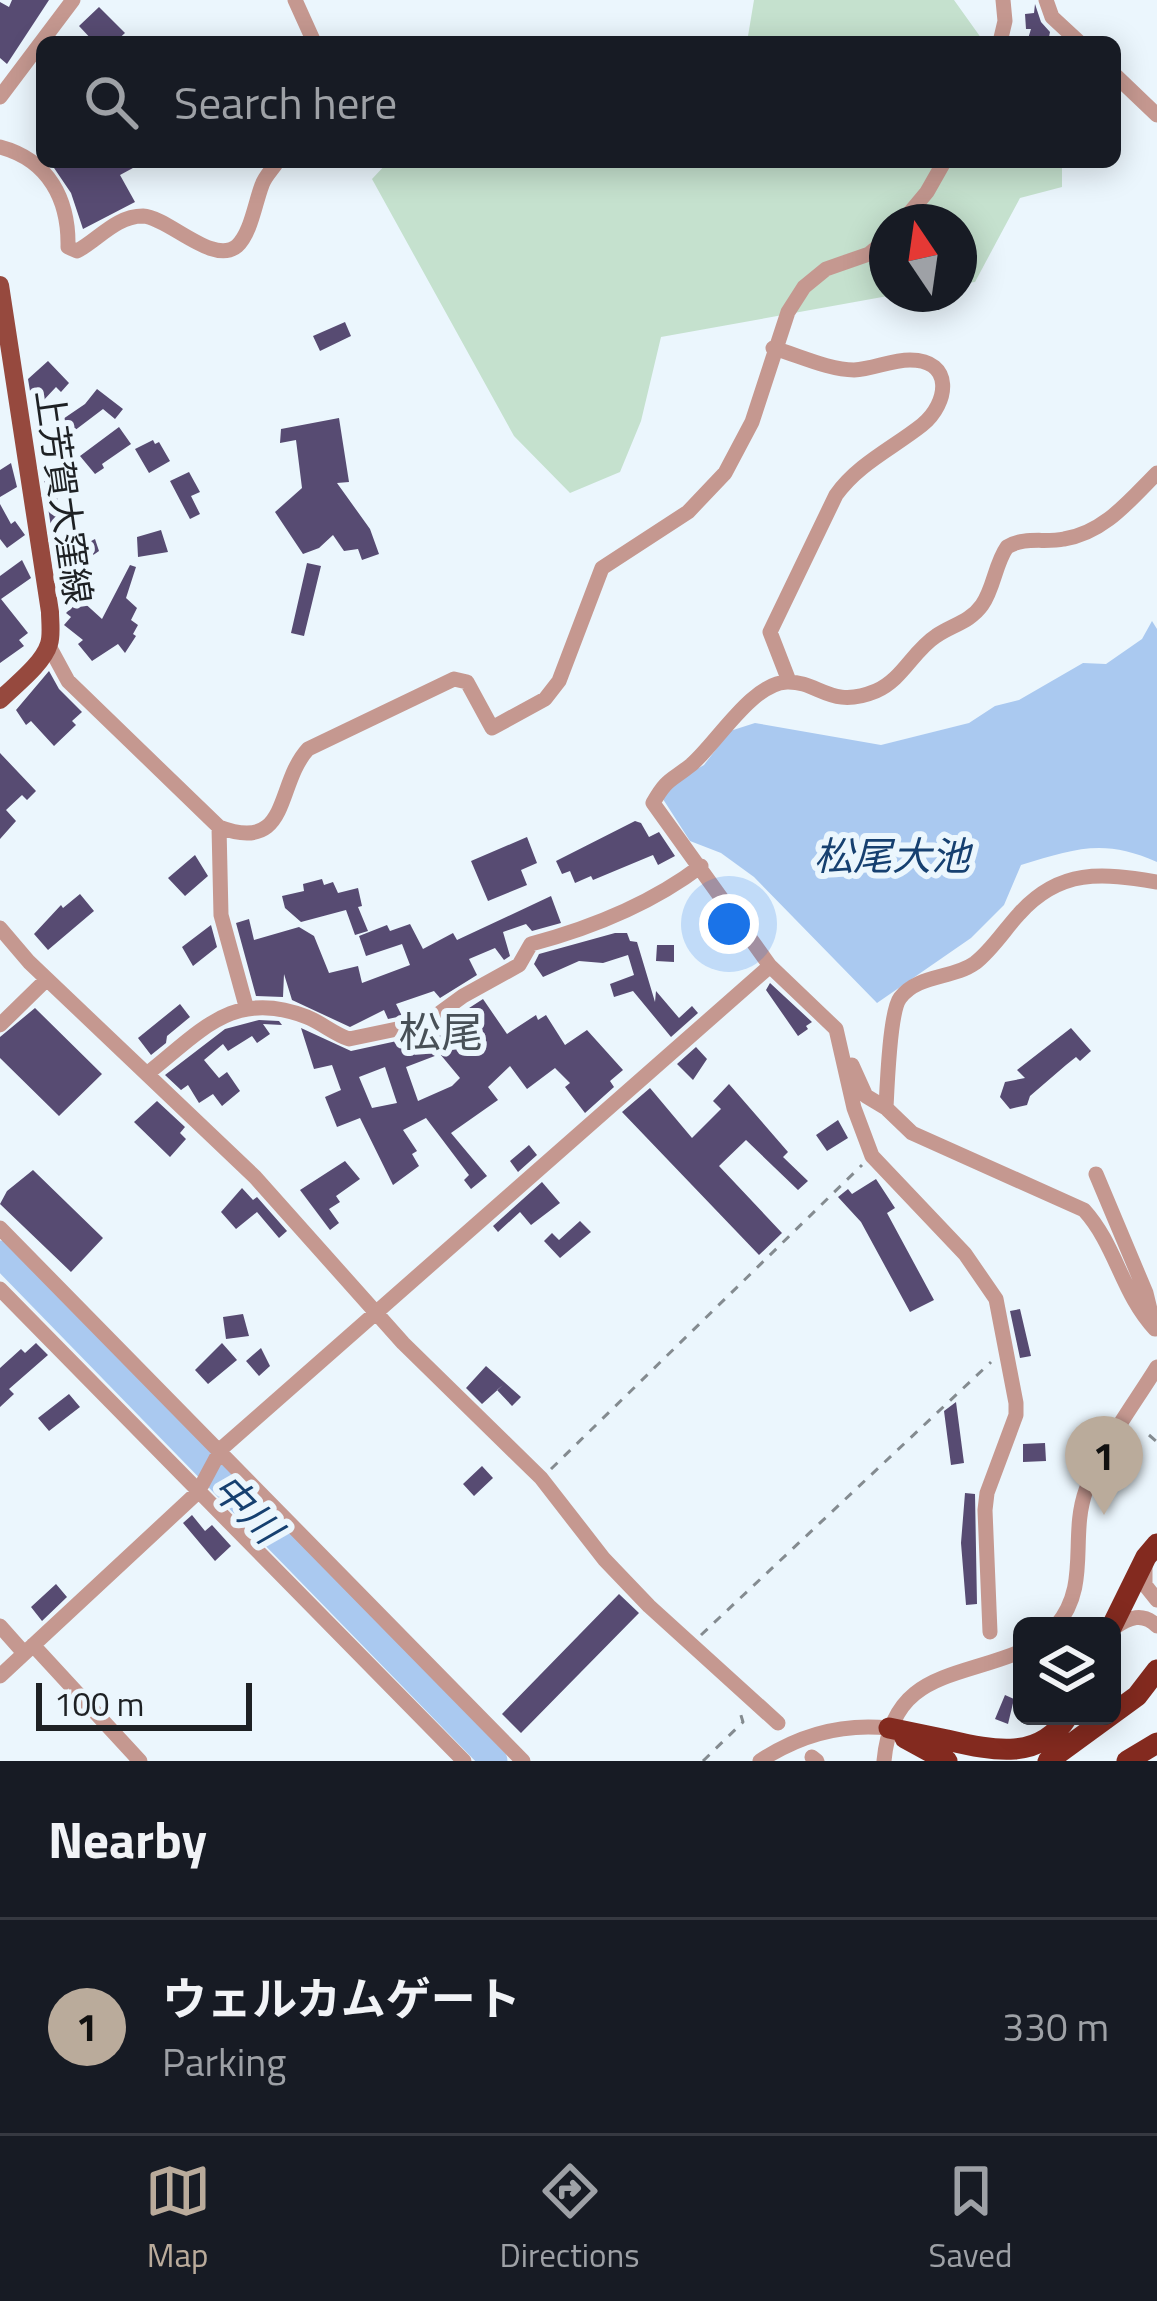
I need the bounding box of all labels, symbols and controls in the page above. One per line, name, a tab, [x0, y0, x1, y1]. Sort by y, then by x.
search box	[36, 36, 1121, 168]
text: Search here	[174, 68, 397, 136]
icon: search	[78, 69, 144, 135]
north arrow	[869, 204, 977, 312]
street label: 上芳賀大窪線	[22, 386, 107, 608]
water label: 松尾大池	[814, 826, 974, 885]
your location	[699, 894, 759, 954]
district label: 松尾	[399, 999, 483, 1063]
pin: 1	[1065, 1416, 1143, 1515]
water label: 中川	[199, 1459, 298, 1559]
map controls	[1013, 1617, 1121, 1725]
button: layers	[1013, 1617, 1121, 1725]
scale bar	[36, 1677, 252, 1730]
text: 100 m	[54, 1679, 144, 1729]
text: Nearby	[48, 1800, 207, 1878]
text: ウェルカムゲート	[162, 1964, 521, 2032]
text: 1	[76, 1997, 98, 2056]
text: 330 m	[1002, 1997, 1109, 2056]
text: Parking	[162, 2032, 286, 2091]
tab: Map	[145, 2158, 211, 2280]
tab: Directions	[500, 2158, 640, 2280]
tab: Saved	[929, 2158, 1012, 2280]

